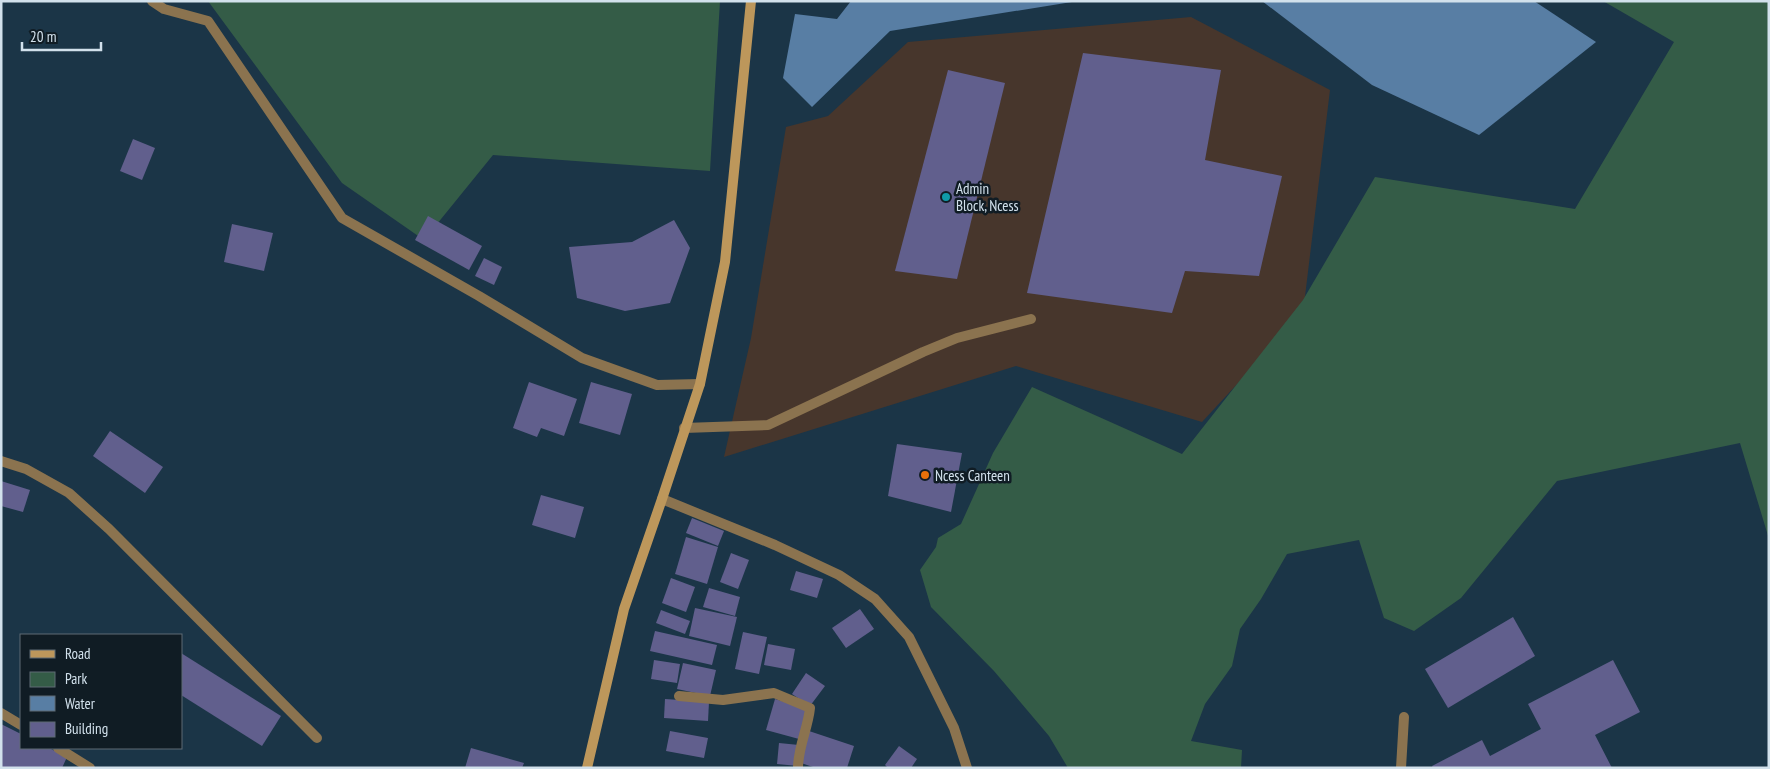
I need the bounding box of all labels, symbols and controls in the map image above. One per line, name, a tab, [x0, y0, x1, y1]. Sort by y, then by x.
scale bar	[22, 20, 101, 52]
text: 20 m	[30, 27, 56, 46]
place label: Admin Block, Ncess	[956, 179, 1019, 215]
marker: Admin Block, Ncess	[940, 191, 952, 203]
place label: Ncess Canteen	[935, 466, 1010, 485]
marker: Ncess Canteen	[919, 469, 931, 481]
legend	[20, 634, 182, 749]
text: Road	[65, 644, 91, 663]
text: Park	[65, 669, 87, 688]
text: Water	[65, 694, 96, 713]
text: Building	[65, 719, 108, 738]

